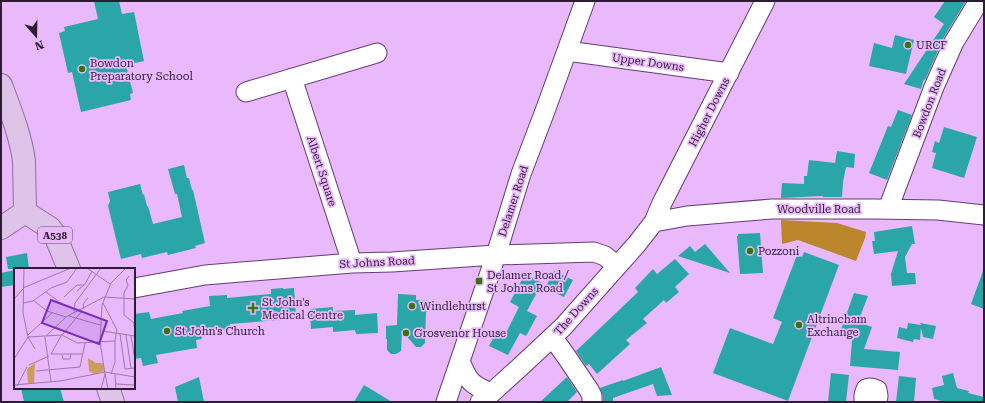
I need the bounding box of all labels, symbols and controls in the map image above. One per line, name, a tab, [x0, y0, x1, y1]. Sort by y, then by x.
north arrow	[16, 16, 56, 56]
text: N	[33, 37, 45, 53]
place label: URCF	[916, 39, 947, 52]
marker: URCF	[903, 40, 913, 50]
street label: Upper Downs	[611, 51, 685, 74]
place label: Bowdon Preparatory School	[90, 57, 193, 83]
marker: Bowdon Preparatory School	[77, 64, 87, 74]
street label: Bowdon Road	[910, 67, 949, 140]
street label: Higher Downs	[686, 75, 732, 149]
street label: Albert Square	[304, 134, 339, 208]
street label: Delamer Road	[496, 164, 531, 238]
street label: Woodville Road	[777, 203, 861, 216]
road number: A538	[38, 227, 72, 243]
place label: Pozzoni	[758, 245, 800, 258]
marker: Pozzoni	[745, 246, 755, 256]
street label: St Johns Road	[339, 254, 415, 271]
inset map	[14, 268, 135, 389]
place label: Delamer Road / St Johns Road	[487, 269, 569, 295]
marker: Delamer Road / St Johns Road	[474, 276, 484, 286]
street label: The Downs	[552, 285, 601, 338]
place label: St John's Medical Centre	[262, 296, 343, 322]
place label: Windlehurst	[420, 300, 486, 313]
marker: Windlehurst	[407, 301, 417, 311]
marker: St John's Medical Centre	[247, 302, 259, 314]
place label: Altrincham Exchange	[807, 313, 867, 339]
marker: Altrincham Exchange	[794, 320, 804, 330]
place label: St John's Church	[175, 325, 265, 338]
marker: St John's Church	[162, 326, 172, 336]
place label: Grosvenor House	[414, 327, 506, 340]
marker: Grosvenor House	[401, 328, 411, 338]

